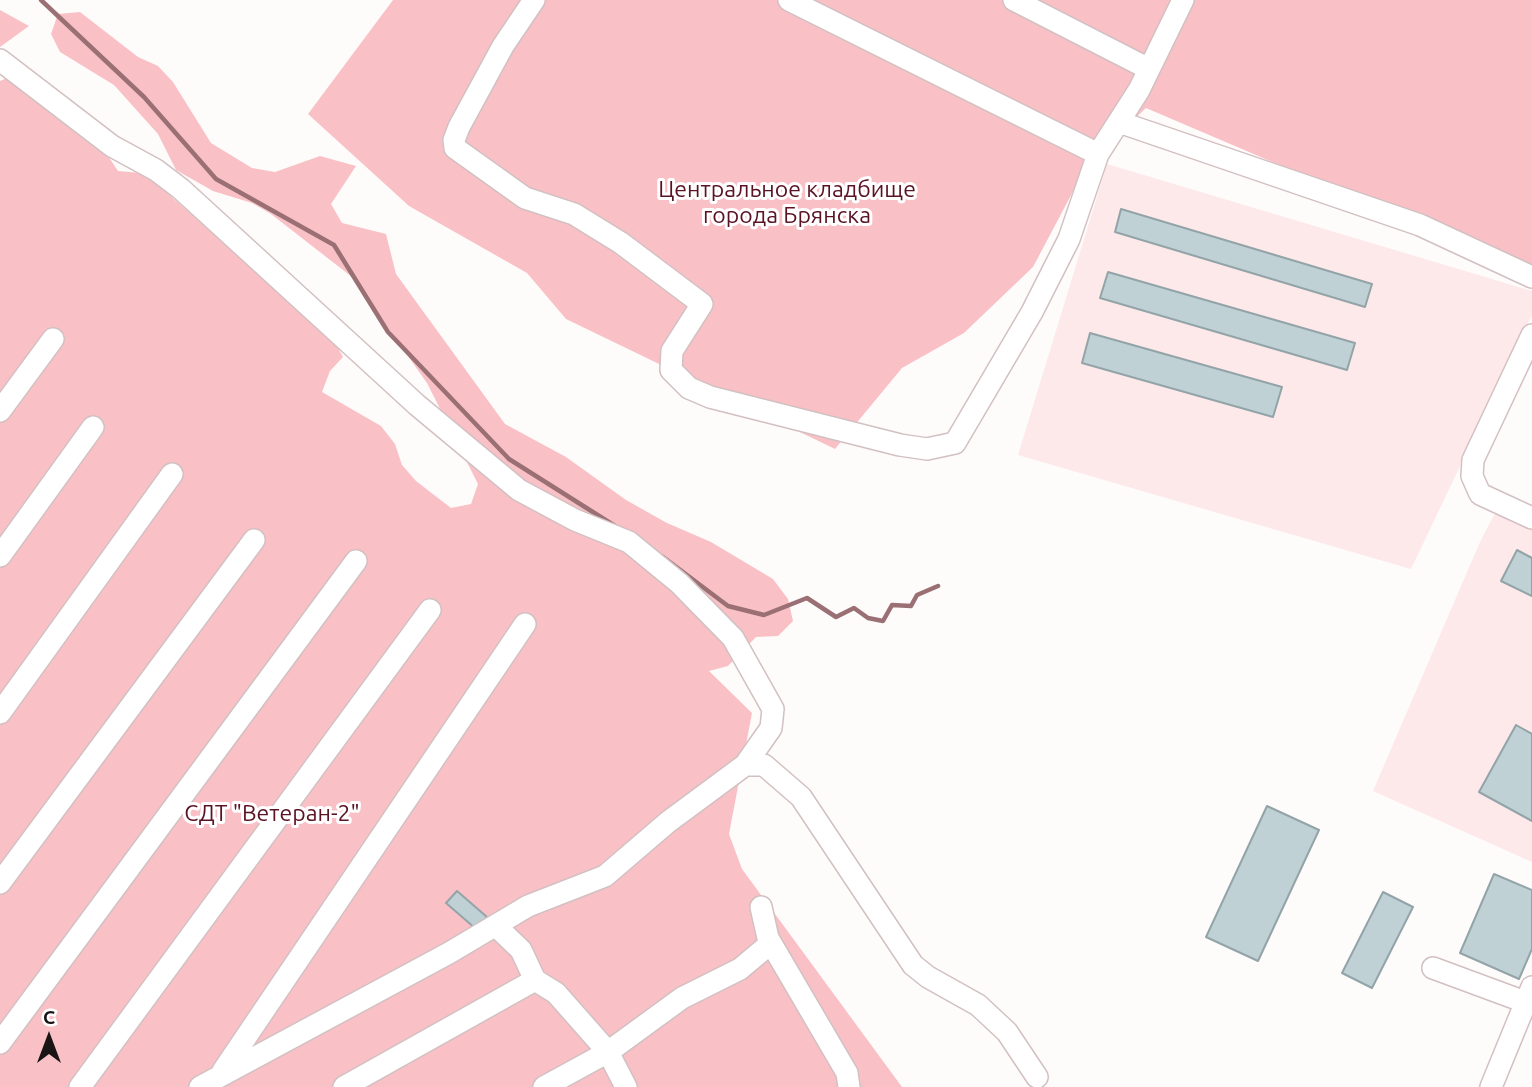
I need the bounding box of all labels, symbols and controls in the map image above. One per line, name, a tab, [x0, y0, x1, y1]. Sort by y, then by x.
park label: Центральное кладбище города Брянска	[658, 175, 916, 229]
park label: СДТ "Ветеран-2"	[184, 799, 360, 827]
north arrow	[14, 1003, 84, 1073]
text: С	[43, 1006, 55, 1028]

